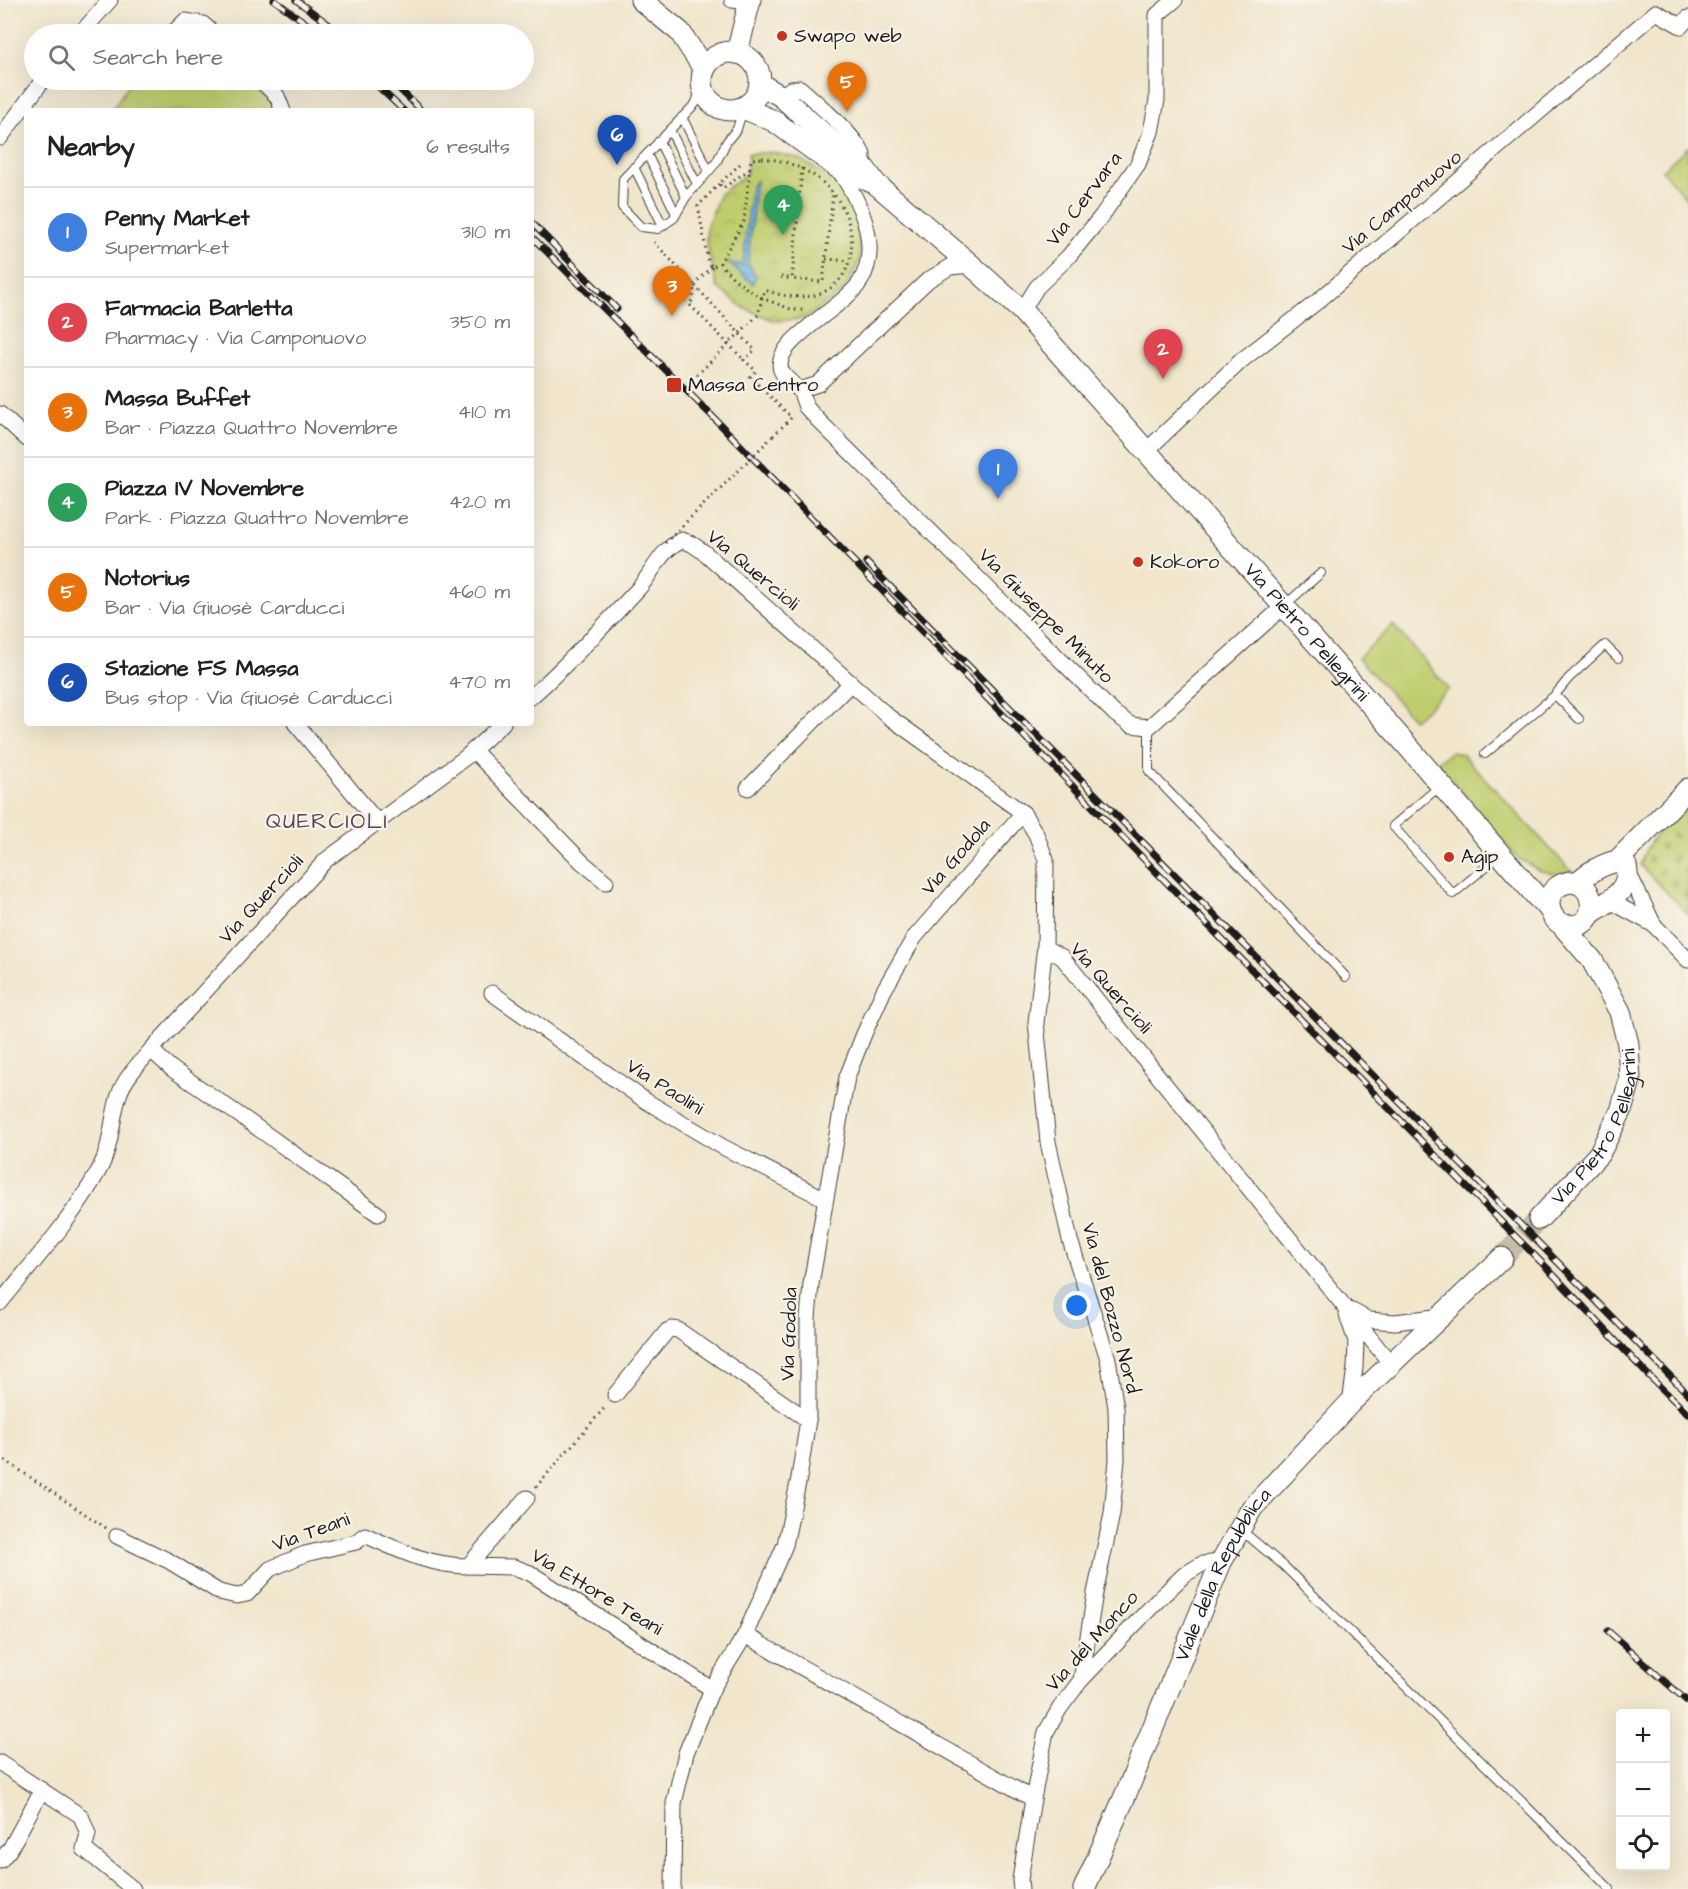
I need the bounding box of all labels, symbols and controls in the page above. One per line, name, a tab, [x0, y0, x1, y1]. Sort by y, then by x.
place label: Swapo web	[794, 22, 902, 50]
search box	[24, 24, 534, 90]
marker: Swapo web	[775, 29, 789, 43]
icon: search	[45, 41, 78, 74]
text: Search here	[93, 42, 223, 73]
pin: 5	[828, 63, 866, 112]
pin: 6	[598, 116, 636, 165]
text: Nearby	[48, 129, 135, 165]
text: 6 results	[426, 133, 510, 161]
street label: Via Camponuovo	[1336, 143, 1468, 261]
street label: Via Cervara	[1039, 146, 1129, 252]
pin: 4	[764, 186, 802, 235]
text: Penny Market	[105, 203, 250, 234]
text: 1	[66, 218, 69, 246]
text: 310 m	[461, 218, 510, 246]
text: Supermarket	[105, 234, 229, 262]
pin: 3	[652, 266, 692, 316]
text: Farmacia Barletta	[105, 293, 292, 324]
text: 2	[62, 308, 73, 336]
text: 350 m	[449, 308, 510, 336]
text: Pharmacy · Via Camponuovo	[105, 324, 366, 352]
pin: 2	[1144, 330, 1182, 379]
place label: Massa Centro	[688, 371, 818, 399]
marker: Massa Centro	[665, 376, 683, 394]
text: Massa Buffet	[105, 383, 250, 414]
text: 3	[62, 398, 73, 426]
text: 410 m	[458, 398, 510, 426]
text: Bar · Piazza Quattro Novembre	[105, 414, 398, 442]
pin: 1	[978, 450, 1018, 499]
text: Piazza IV Novembre	[105, 473, 304, 504]
text: 4	[61, 488, 74, 516]
text: 420 m	[449, 488, 510, 516]
text: Park · Piazza Quattro Novembre	[105, 504, 409, 532]
street label: Via Quercioli	[701, 523, 805, 617]
street label: Via Giuseppe Minuto	[972, 542, 1120, 690]
place label: Kokoro	[1150, 548, 1219, 576]
marker: Kokoro	[1131, 555, 1145, 569]
street label: Via Pietro Pellegrini	[1238, 557, 1376, 708]
text: Notorius	[105, 563, 190, 594]
text: 5	[60, 578, 75, 606]
text: 460 m	[448, 578, 510, 606]
text: Bar · Via Giuosè Carducci	[105, 594, 344, 622]
text: Stazione FS Massa	[105, 653, 298, 684]
text: 6	[61, 668, 74, 696]
text: 470 m	[448, 668, 510, 696]
text: Bus stop · Via Giuosè Carducci	[105, 684, 392, 712]
district label: QUERCIOLI	[266, 806, 388, 837]
street label: Via Godola	[915, 812, 997, 902]
place label: Agip	[1461, 843, 1498, 872]
street label: Via Quercioli	[212, 848, 310, 950]
marker: Agip	[1442, 850, 1456, 864]
street label: Via Quercioli	[1063, 936, 1159, 1040]
street label: Via Pietro Pellegrini	[1545, 1048, 1646, 1211]
street label: Via Paolini	[621, 1052, 709, 1122]
street label: Via del Bozzo Nord	[1075, 1220, 1147, 1396]
street label: Via Godola	[773, 1287, 805, 1381]
your location	[1062, 1291, 1091, 1320]
street label: Viale della Repubblica	[1168, 1482, 1278, 1666]
street label: Via Teani	[269, 1505, 353, 1559]
street label: Via Ettore Teani	[526, 1542, 668, 1642]
street label: Via del Monco	[1039, 1584, 1145, 1698]
map controls	[1616, 1709, 1670, 1871]
button: +	[1616, 1709, 1670, 1763]
button: −	[1616, 1763, 1670, 1817]
button: locate	[1616, 1817, 1670, 1871]

